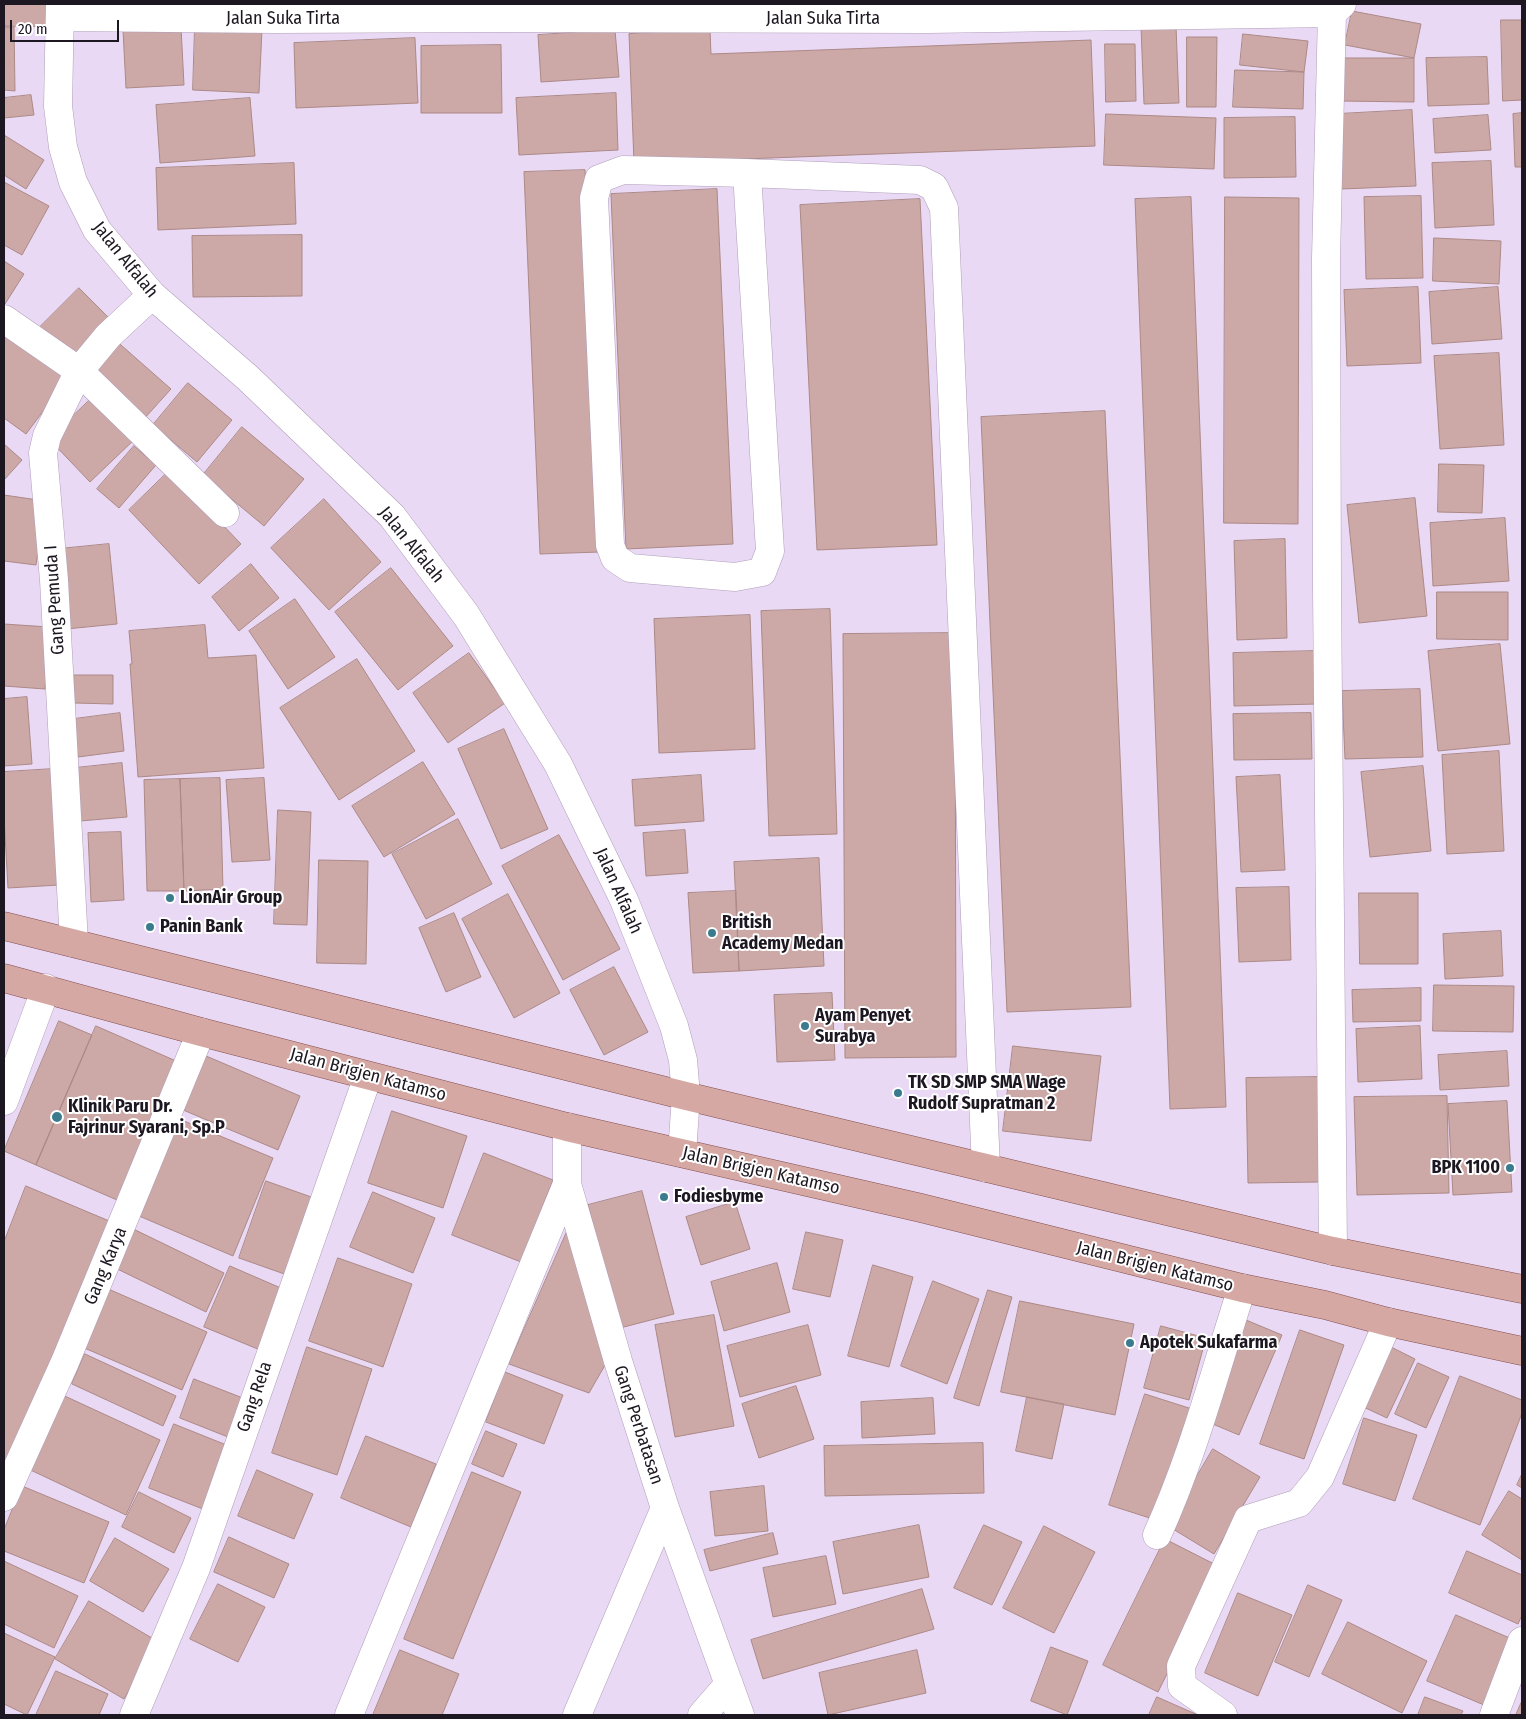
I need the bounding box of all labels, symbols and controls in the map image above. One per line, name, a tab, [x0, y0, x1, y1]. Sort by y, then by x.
street label: Jalan Suka Tirta	[226, 8, 340, 30]
street label: Jalan Suka Tirta	[766, 8, 880, 30]
scale bar	[12, 10, 121, 42]
text: 20 m	[18, 20, 48, 38]
street label: Jalan Alfalah	[88, 218, 162, 302]
street label: Jalan Alfalah	[374, 503, 448, 587]
street label: Gang Pemuda I	[40, 545, 70, 655]
street label: Jalan Alfalah	[589, 845, 647, 937]
place label: LionAir Group	[180, 887, 282, 909]
marker: LionAir Group	[164, 892, 176, 904]
place label: British Academy Medan	[722, 912, 844, 954]
place label: Panin Bank	[160, 916, 243, 938]
marker: Panin Bank	[144, 921, 156, 933]
marker: British Academy Medan	[706, 927, 718, 939]
place label: Ayam Penyet Surabya	[815, 1005, 911, 1048]
marker: Ayam Penyet Surabya	[799, 1020, 811, 1032]
street label: Jalan Brigjen Katamso	[288, 1044, 448, 1106]
place label: TK SD SMP SMA Wage Rudolf Supratman 2	[908, 1072, 1066, 1114]
marker: TK SD SMP SMA Wage Rudolf Supratman 2	[892, 1087, 904, 1099]
place label: Klinik Paru Dr. Fajrinur Syarani, Sp.P	[68, 1096, 225, 1138]
marker: Klinik Paru Dr. Fajrinur Syarani, Sp.P	[50, 1110, 64, 1124]
street label: Jalan Brigjen Katamso	[680, 1142, 842, 1200]
place label: BPK 1100	[1431, 1157, 1500, 1179]
marker: BPK 1100	[1504, 1162, 1516, 1174]
place label: Fodiesbyme	[674, 1186, 763, 1208]
marker: Fodiesbyme	[658, 1191, 670, 1203]
street label: Gang Karya	[80, 1224, 132, 1308]
street label: Jalan Brigjen Katamso	[1074, 1237, 1236, 1297]
place label: Apotek Sukafarma	[1140, 1332, 1277, 1354]
marker: Apotek Sukafarma	[1124, 1337, 1136, 1349]
street label: Gang Rela	[233, 1359, 277, 1435]
street label: Gang Perbatasan	[609, 1363, 667, 1487]

